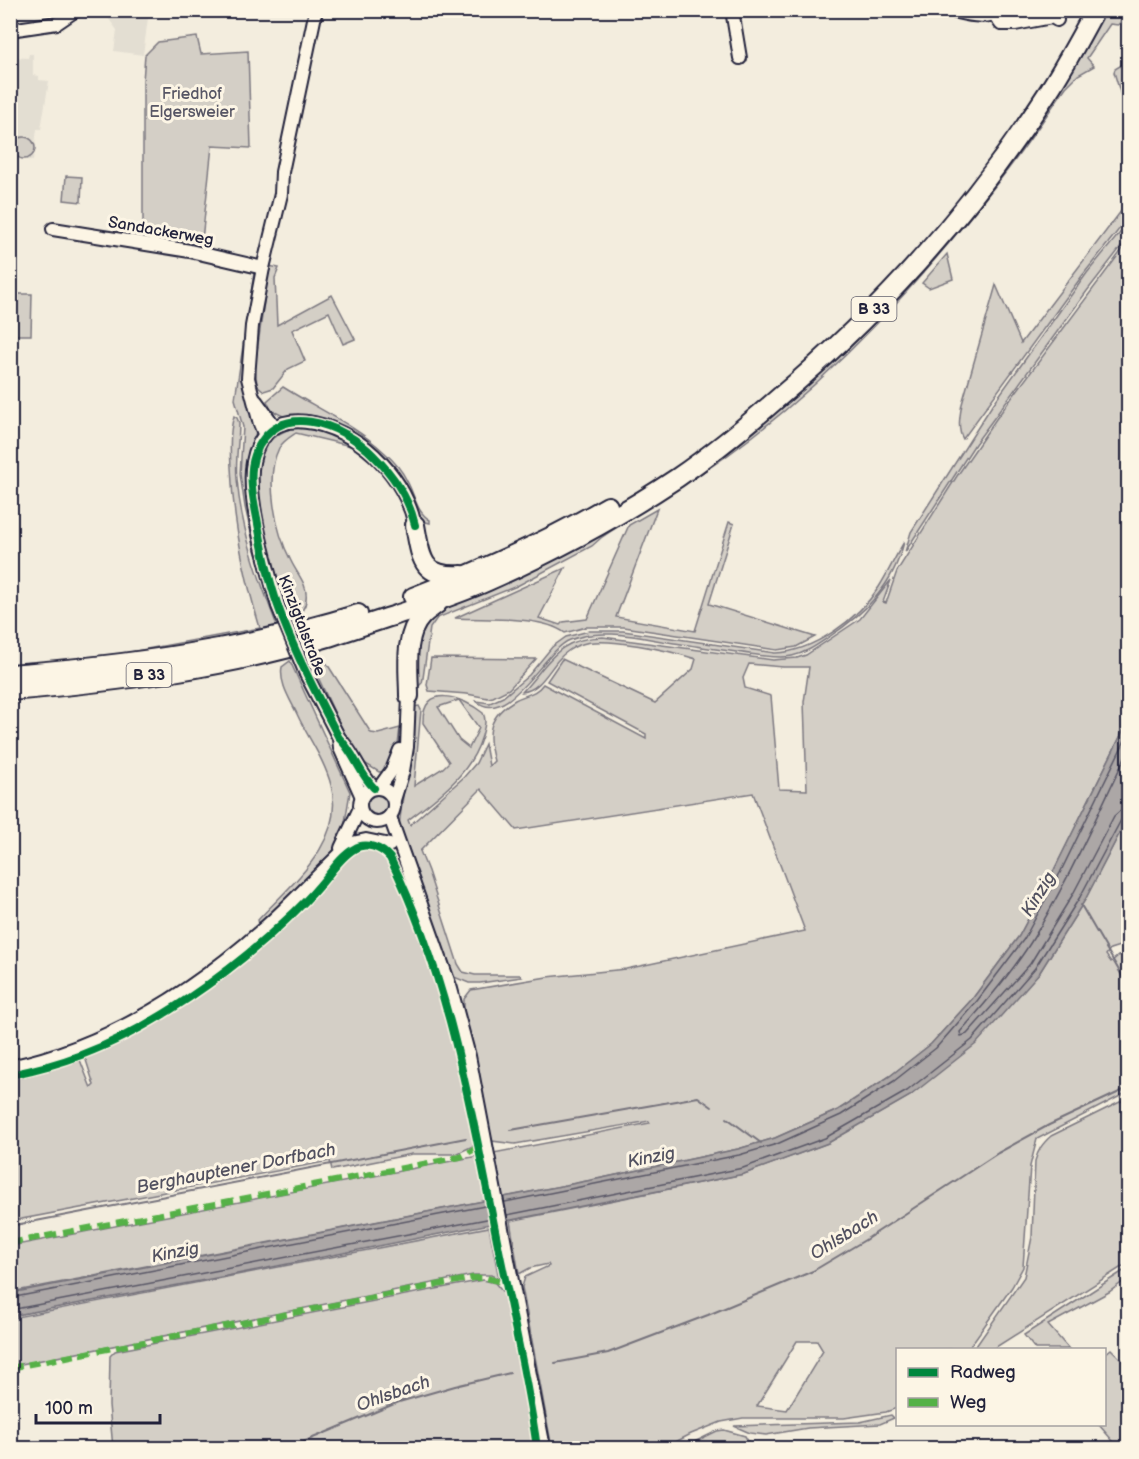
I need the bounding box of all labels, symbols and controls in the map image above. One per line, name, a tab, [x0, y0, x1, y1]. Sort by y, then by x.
park label: Friedhof Elgersweier	[149, 85, 235, 122]
street label: Sandackerweg	[107, 213, 215, 250]
road number: B 33	[852, 297, 896, 321]
street label: Kinzigtalstraße	[274, 572, 330, 679]
road number: B 33	[126, 663, 172, 687]
water label: Kinzig	[1017, 868, 1060, 920]
water label: Berghauptener Dorfbach	[135, 1139, 338, 1198]
water label: Kinzig	[625, 1143, 677, 1172]
water label: Ohlsbach	[806, 1206, 882, 1265]
water label: Kinzig	[149, 1238, 201, 1267]
legend	[896, 1348, 1106, 1426]
text: Radweg	[950, 1362, 1016, 1383]
water label: Ohlsbach	[354, 1371, 433, 1416]
scale bar	[36, 1387, 160, 1425]
text: Weg	[950, 1392, 986, 1413]
text: 100 m	[45, 1398, 93, 1419]

